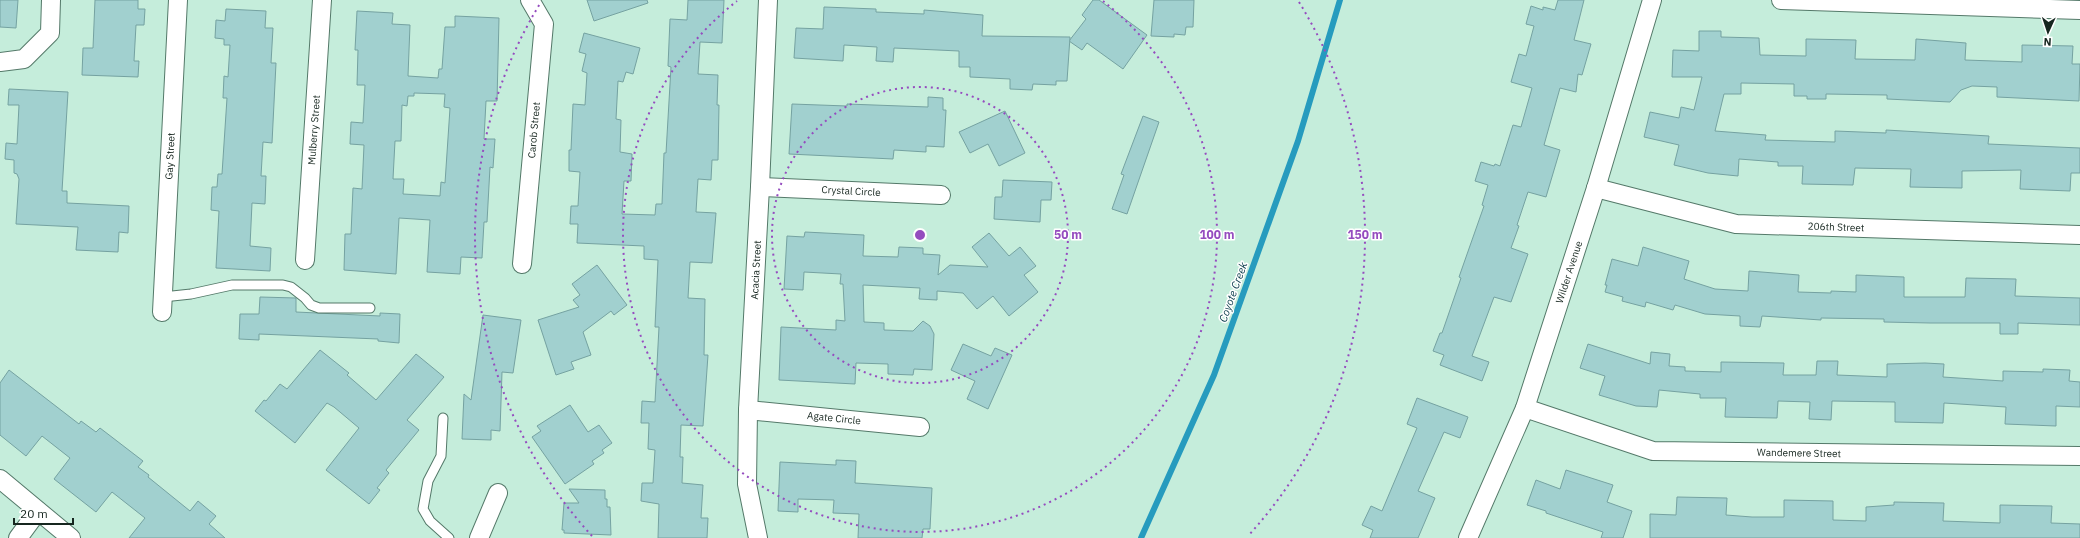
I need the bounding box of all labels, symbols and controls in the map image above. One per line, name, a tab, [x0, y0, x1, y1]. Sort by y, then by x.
north arrow	[2028, 12, 2068, 52]
text: N	[2043, 35, 2052, 49]
street label: Mulberry Street	[305, 94, 323, 165]
street label: Carob Street	[525, 101, 543, 159]
street label: Gay Street	[162, 132, 178, 180]
street label: Crystal Circle	[821, 183, 881, 199]
street label: 206th Street	[1807, 220, 1865, 235]
text: 50 m	[1054, 227, 1082, 242]
text: 100 m	[1199, 227, 1235, 242]
text: 150 m	[1347, 227, 1383, 242]
centre of rings	[913, 228, 927, 242]
street label: Acacia Street	[748, 239, 764, 300]
street label: Wilder Avenue	[1553, 239, 1585, 305]
water label: Coyote Creek	[1216, 260, 1250, 324]
street label: Agate Circle	[807, 409, 862, 427]
street label: Wandemere Street	[1757, 446, 1842, 460]
scale bar	[14, 500, 73, 526]
text: 20 m	[20, 506, 48, 521]

